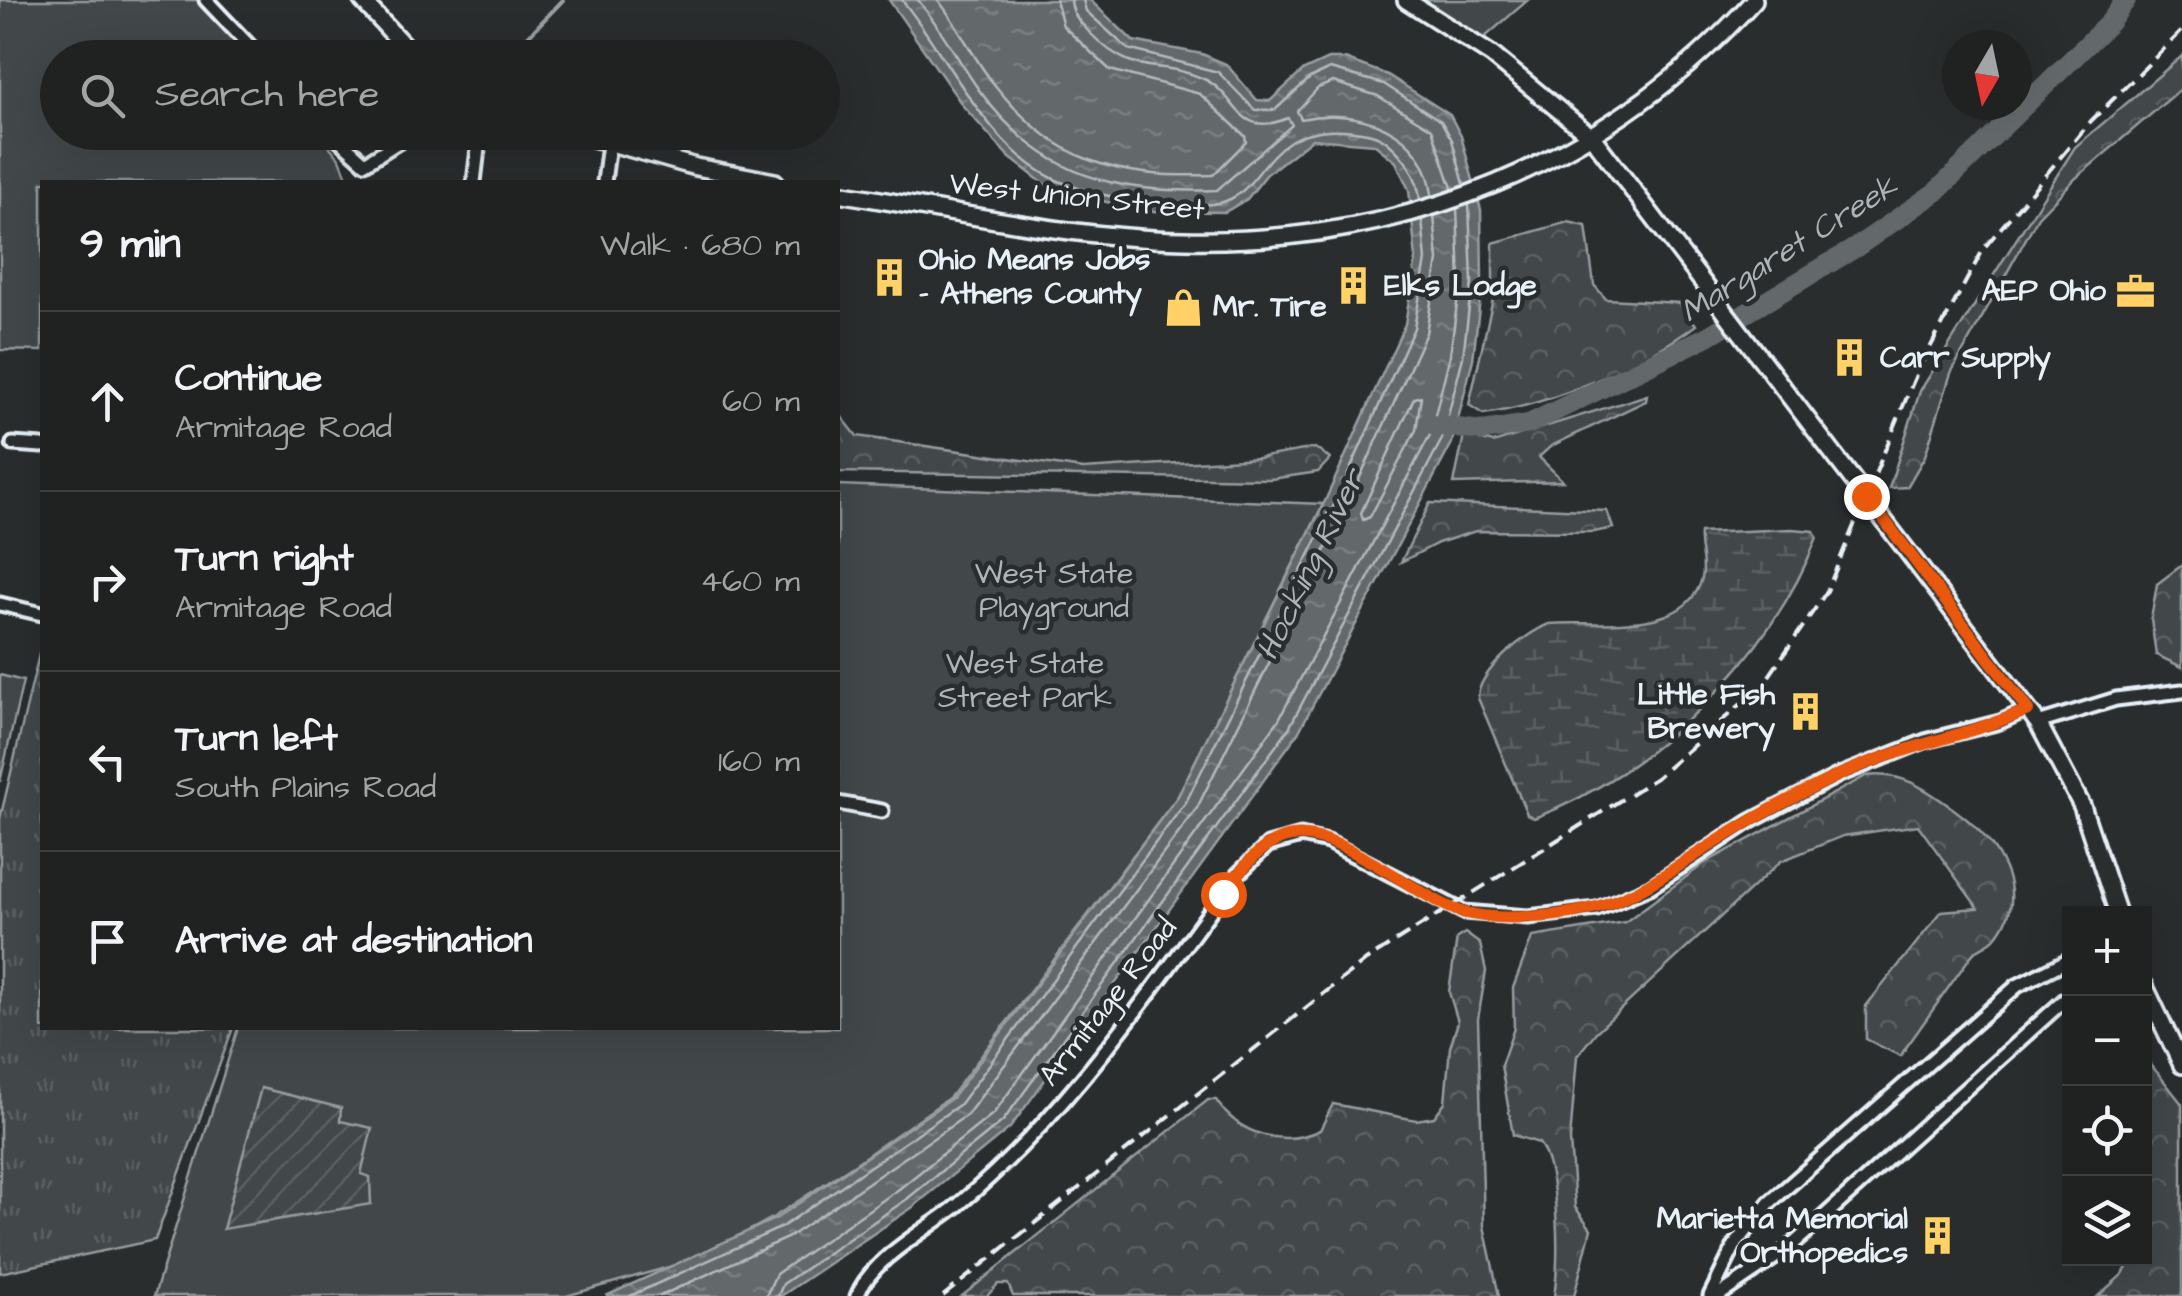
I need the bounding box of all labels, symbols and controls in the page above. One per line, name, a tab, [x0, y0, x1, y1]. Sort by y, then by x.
north arrow	[1942, 30, 2032, 120]
search box	[40, 40, 840, 150]
icon: search	[75, 68, 130, 123]
text: Search here	[155, 69, 379, 121]
street label: West Union Street	[947, 163, 1207, 231]
water label: Margaret Creek	[1672, 163, 1908, 335]
text: 9 min	[80, 216, 181, 274]
text: Walk · 680 m	[600, 223, 800, 268]
place label: Ohio Means Jobs - Athens County	[919, 239, 1150, 317]
building icon: Ohio Means Jobs - Athens County	[868, 256, 910, 298]
building icon: Elks Lodge	[1333, 265, 1375, 307]
place label: Elks Lodge	[1384, 265, 1537, 309]
place label: AEP Ohio	[1982, 270, 2106, 312]
office icon: AEP Ohio	[2115, 270, 2157, 312]
shop icon: Mr. Tire	[1162, 286, 1204, 328]
place label: Mr. Tire	[1213, 286, 1327, 328]
building icon: Carr Supply	[1829, 337, 1871, 379]
place label: Carr Supply	[1880, 337, 2051, 381]
text: Continue	[175, 353, 322, 405]
icon: ahead	[80, 374, 135, 429]
text: 60 m	[722, 379, 800, 424]
text: Armitage Road	[175, 405, 392, 450]
water label: Hocking River	[1245, 459, 1379, 668]
route end	[1844, 474, 1890, 520]
text: Turn right	[175, 533, 354, 585]
park label: West State Playground	[975, 553, 1133, 630]
icon: right	[80, 554, 135, 609]
text: 460 m	[700, 559, 800, 604]
text: Armitage Road	[175, 585, 392, 630]
park label: West State Street Park	[938, 643, 1112, 719]
place label: Little Fish Brewery	[1637, 674, 1776, 752]
building icon: Little Fish Brewery	[1784, 691, 1826, 733]
text: Turn left	[175, 713, 338, 765]
icon: left	[80, 734, 135, 789]
text: 160 m	[718, 739, 800, 784]
text: South Plains Road	[175, 765, 436, 810]
route start	[1201, 872, 1247, 918]
map controls	[2062, 906, 2152, 1266]
button: +	[2062, 906, 2152, 996]
street label: Armitage Road	[1029, 909, 1188, 1096]
icon: arrive	[80, 914, 135, 969]
text: Arrive at destination	[175, 915, 532, 967]
button: −	[2062, 996, 2152, 1086]
button: locate	[2062, 1086, 2152, 1176]
button: layers	[2062, 1176, 2152, 1266]
place label: Marietta Memorial Orthopedics	[1657, 1198, 1908, 1275]
building icon: Marietta Memorial Orthopedics	[1917, 1215, 1959, 1257]

